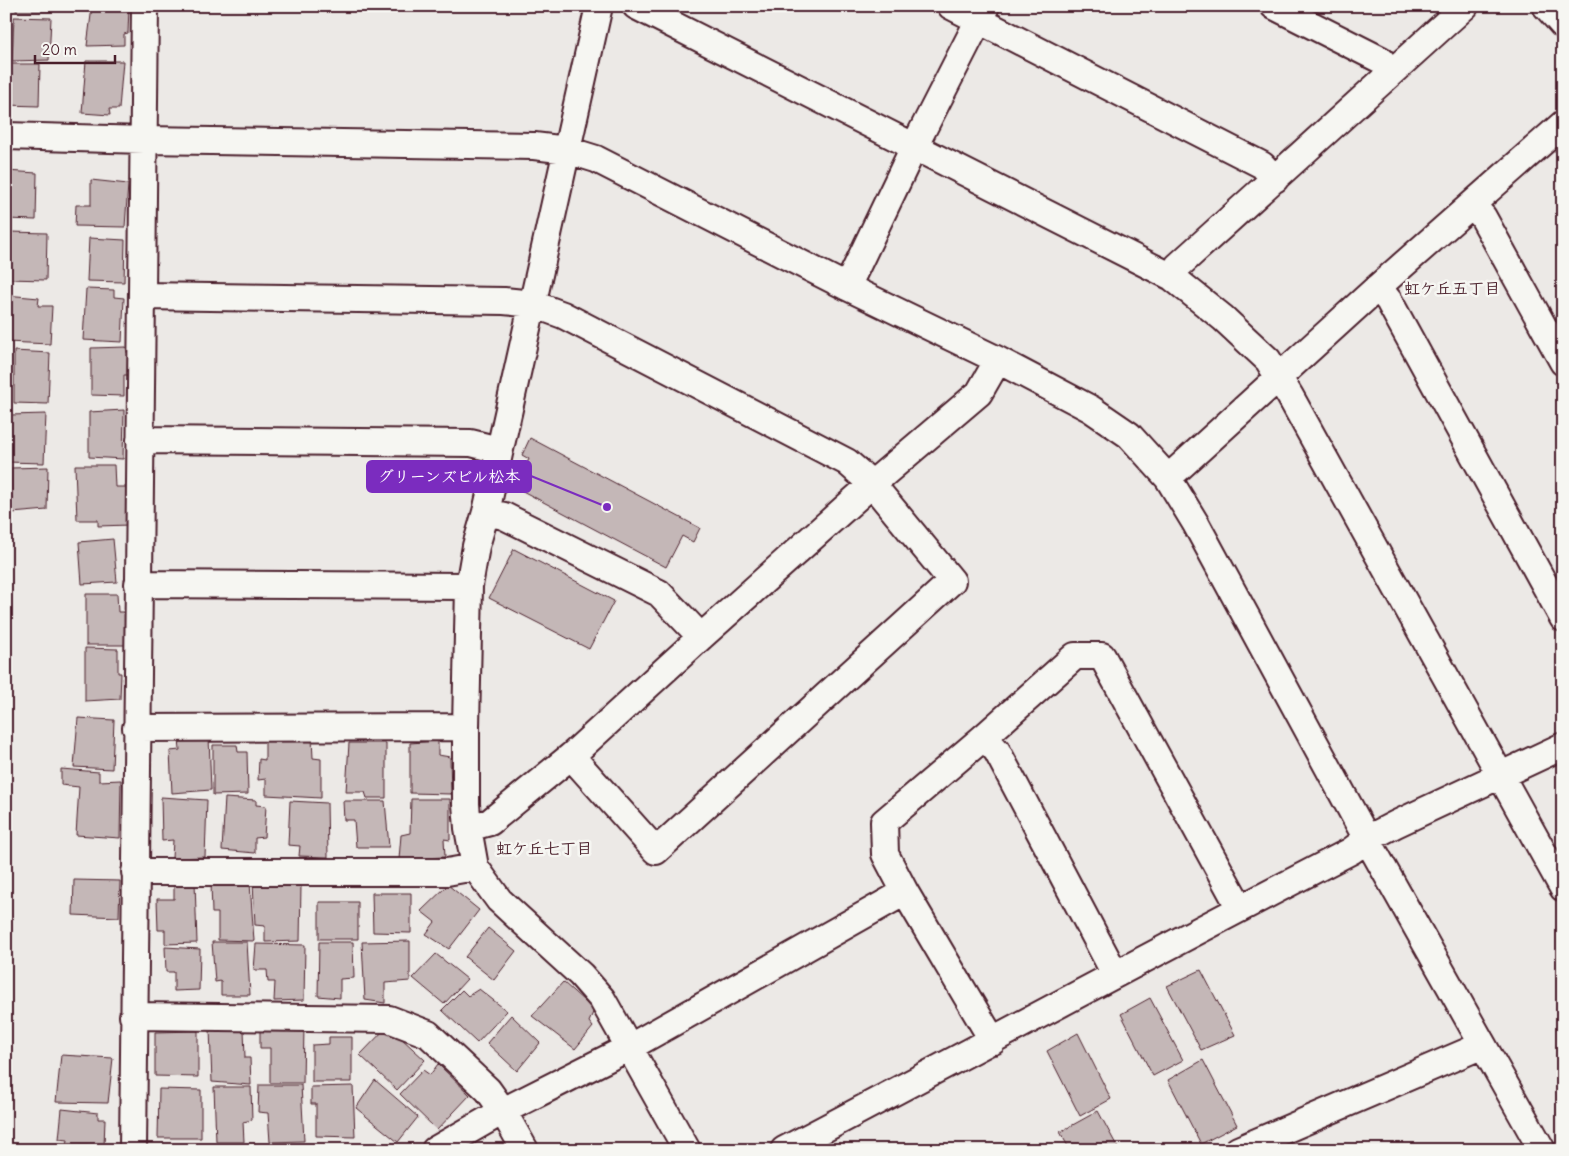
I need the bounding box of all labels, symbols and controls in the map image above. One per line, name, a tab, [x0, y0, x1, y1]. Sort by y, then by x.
scale bar	[35, 32, 115, 64]
text: 20 m	[42, 40, 77, 59]
district label: 虹ケ丘五丁目	[1404, 278, 1500, 298]
callout: グリーンズビル松本	[367, 461, 531, 492]
text: グリーンズビル松本	[378, 466, 520, 486]
district label: 虹ケ丘七丁目	[496, 838, 592, 858]

